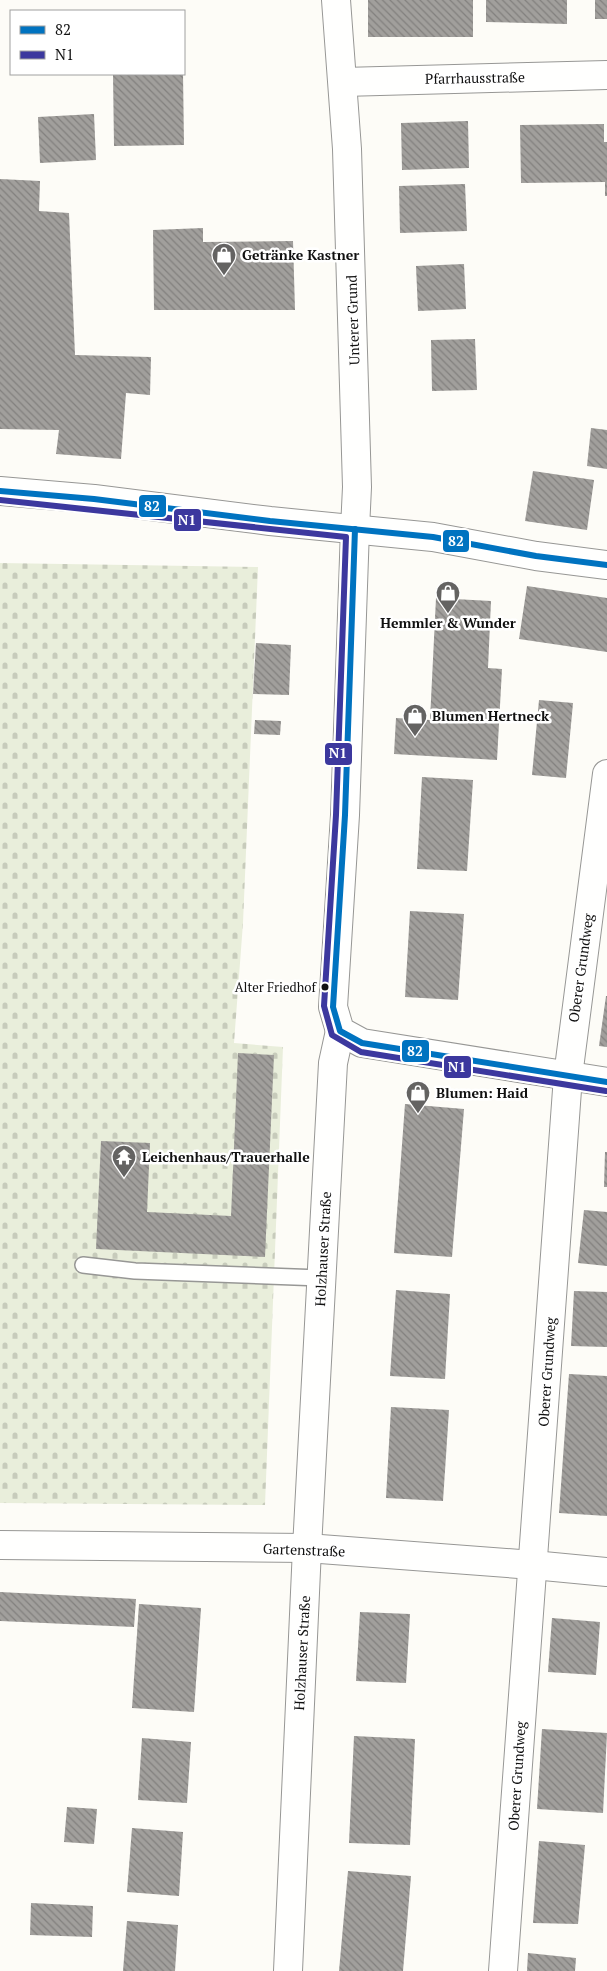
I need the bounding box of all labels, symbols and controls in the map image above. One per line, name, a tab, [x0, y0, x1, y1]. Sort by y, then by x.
legend	[10, 10, 185, 75]
text: 82	[55, 19, 71, 39]
text: N1	[55, 44, 74, 64]
street label: Pfarrhausstraße	[425, 67, 525, 88]
shop icon: Getränke Kastner	[211, 242, 237, 276]
place label: Getränke Kastner	[242, 245, 359, 264]
street label: Unterer Grund	[341, 274, 364, 365]
line badge: 82	[138, 494, 167, 518]
text: 82	[144, 496, 160, 515]
line badge: N1	[173, 508, 202, 532]
text: N1	[178, 510, 196, 529]
line badge: 82	[442, 529, 470, 553]
text: 82	[448, 531, 464, 550]
shop icon: Hemmler & Wunder	[435, 580, 461, 614]
place label: Hemmler & Wunder	[380, 613, 516, 632]
shop icon: Blumen Hertneck	[402, 703, 428, 737]
place label: Blumen Hertneck	[432, 706, 550, 725]
line badge: N1	[324, 742, 353, 766]
text: N1	[329, 743, 347, 762]
street label: Oberer Grundweg	[563, 912, 598, 1024]
place label: Alter Friedhof	[235, 978, 318, 996]
marker: Alter Friedhof	[320, 982, 330, 992]
line badge: 82	[401, 1039, 430, 1063]
text: 82	[407, 1041, 423, 1060]
line badge: N1	[443, 1055, 472, 1079]
text: N1	[448, 1057, 466, 1076]
shop icon: Blumen: Haid	[405, 1080, 431, 1114]
place label: Blumen: Haid	[436, 1083, 529, 1102]
temple icon: Leichenhaus/Trauerhalle	[111, 1144, 137, 1178]
place label: Leichenhaus/Trauerhalle	[142, 1147, 310, 1166]
street label: Holzhauser Straße	[310, 1191, 335, 1307]
street label: Oberer Grundweg	[533, 1316, 560, 1427]
street label: Gartenstraße	[263, 1539, 345, 1560]
street label: Holzhauser Straße	[289, 1595, 314, 1711]
street label: Oberer Grundweg	[503, 1720, 530, 1831]

